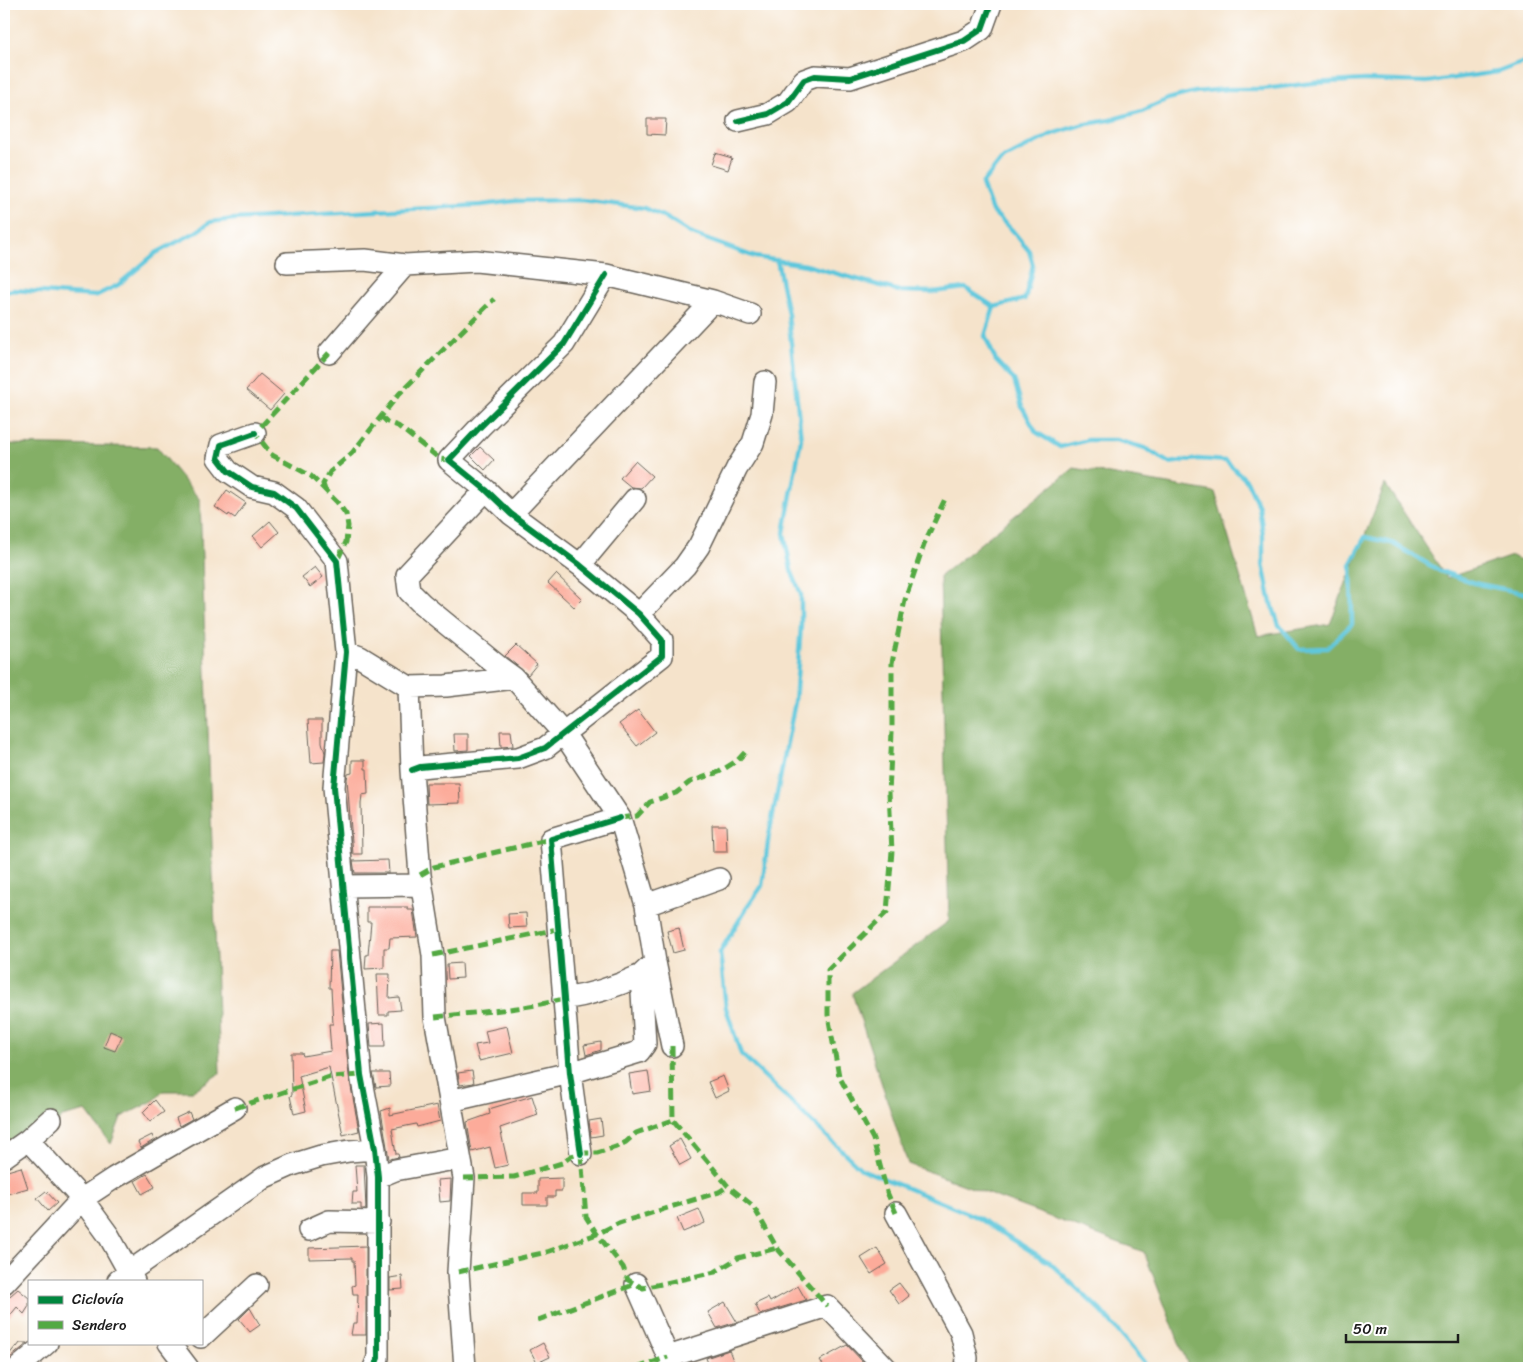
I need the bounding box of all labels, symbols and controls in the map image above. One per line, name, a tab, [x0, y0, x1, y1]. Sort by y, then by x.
legend	[28, 1280, 202, 1344]
text: Ciclovía	[72, 1286, 124, 1312]
text: Sendero	[72, 1312, 127, 1338]
scale bar	[1346, 1312, 1458, 1344]
text: 50 m	[1353, 1316, 1388, 1342]

